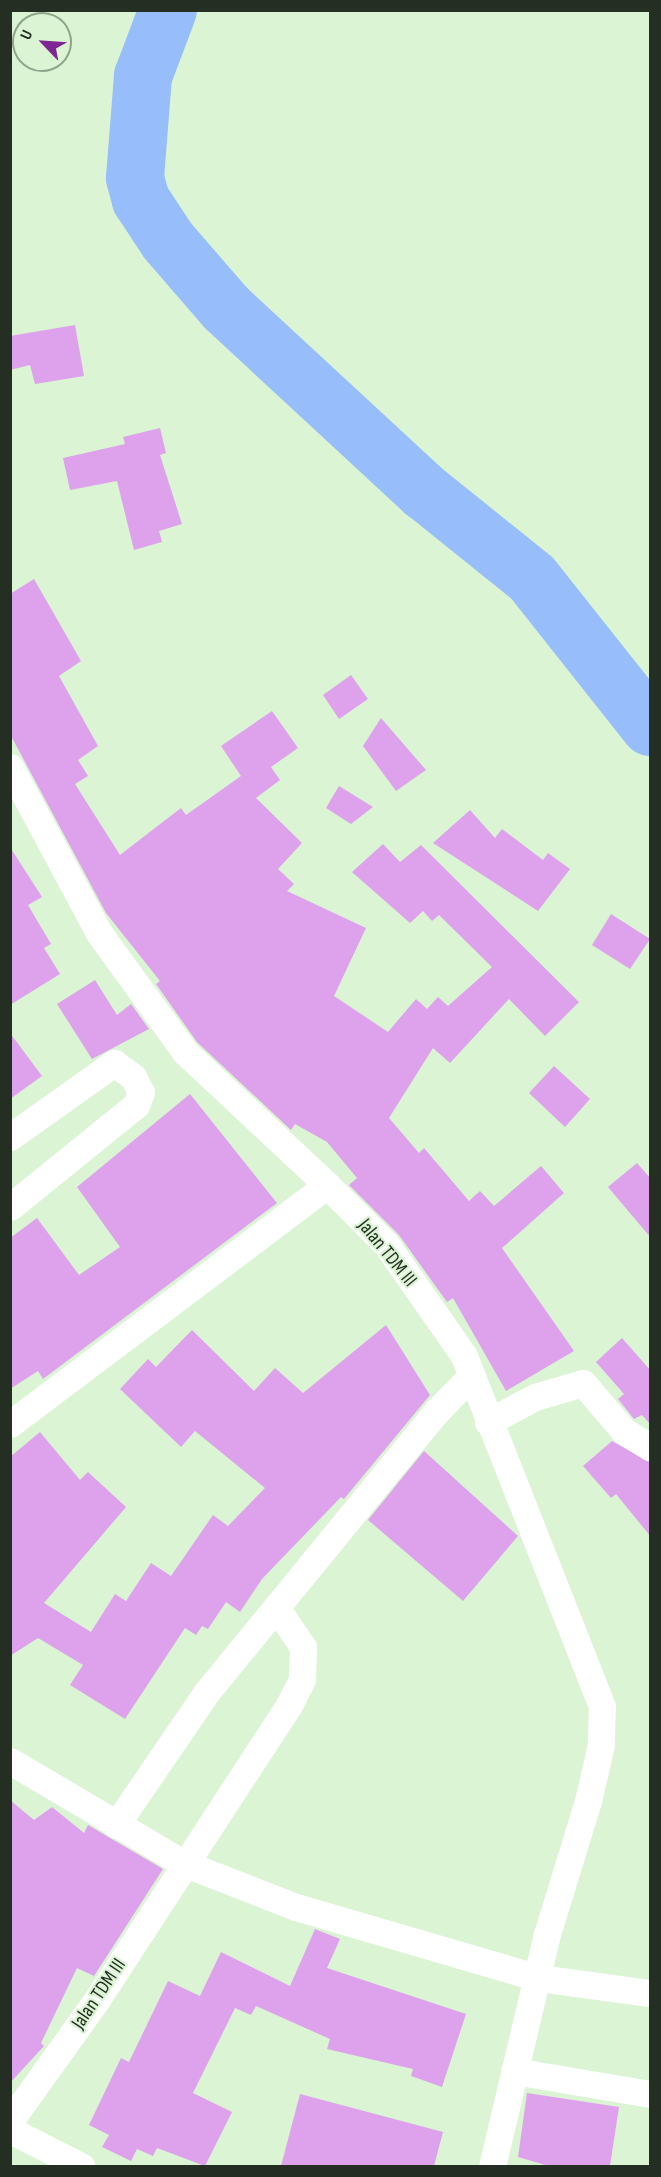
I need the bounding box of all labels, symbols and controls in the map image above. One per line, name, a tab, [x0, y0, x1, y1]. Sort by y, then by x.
north arrow	[12, 12, 72, 72]
text: U	[17, 27, 37, 43]
street label: Jalan TDM III	[352, 1214, 422, 1292]
street label: Jalan TDM III	[67, 1954, 131, 2034]

